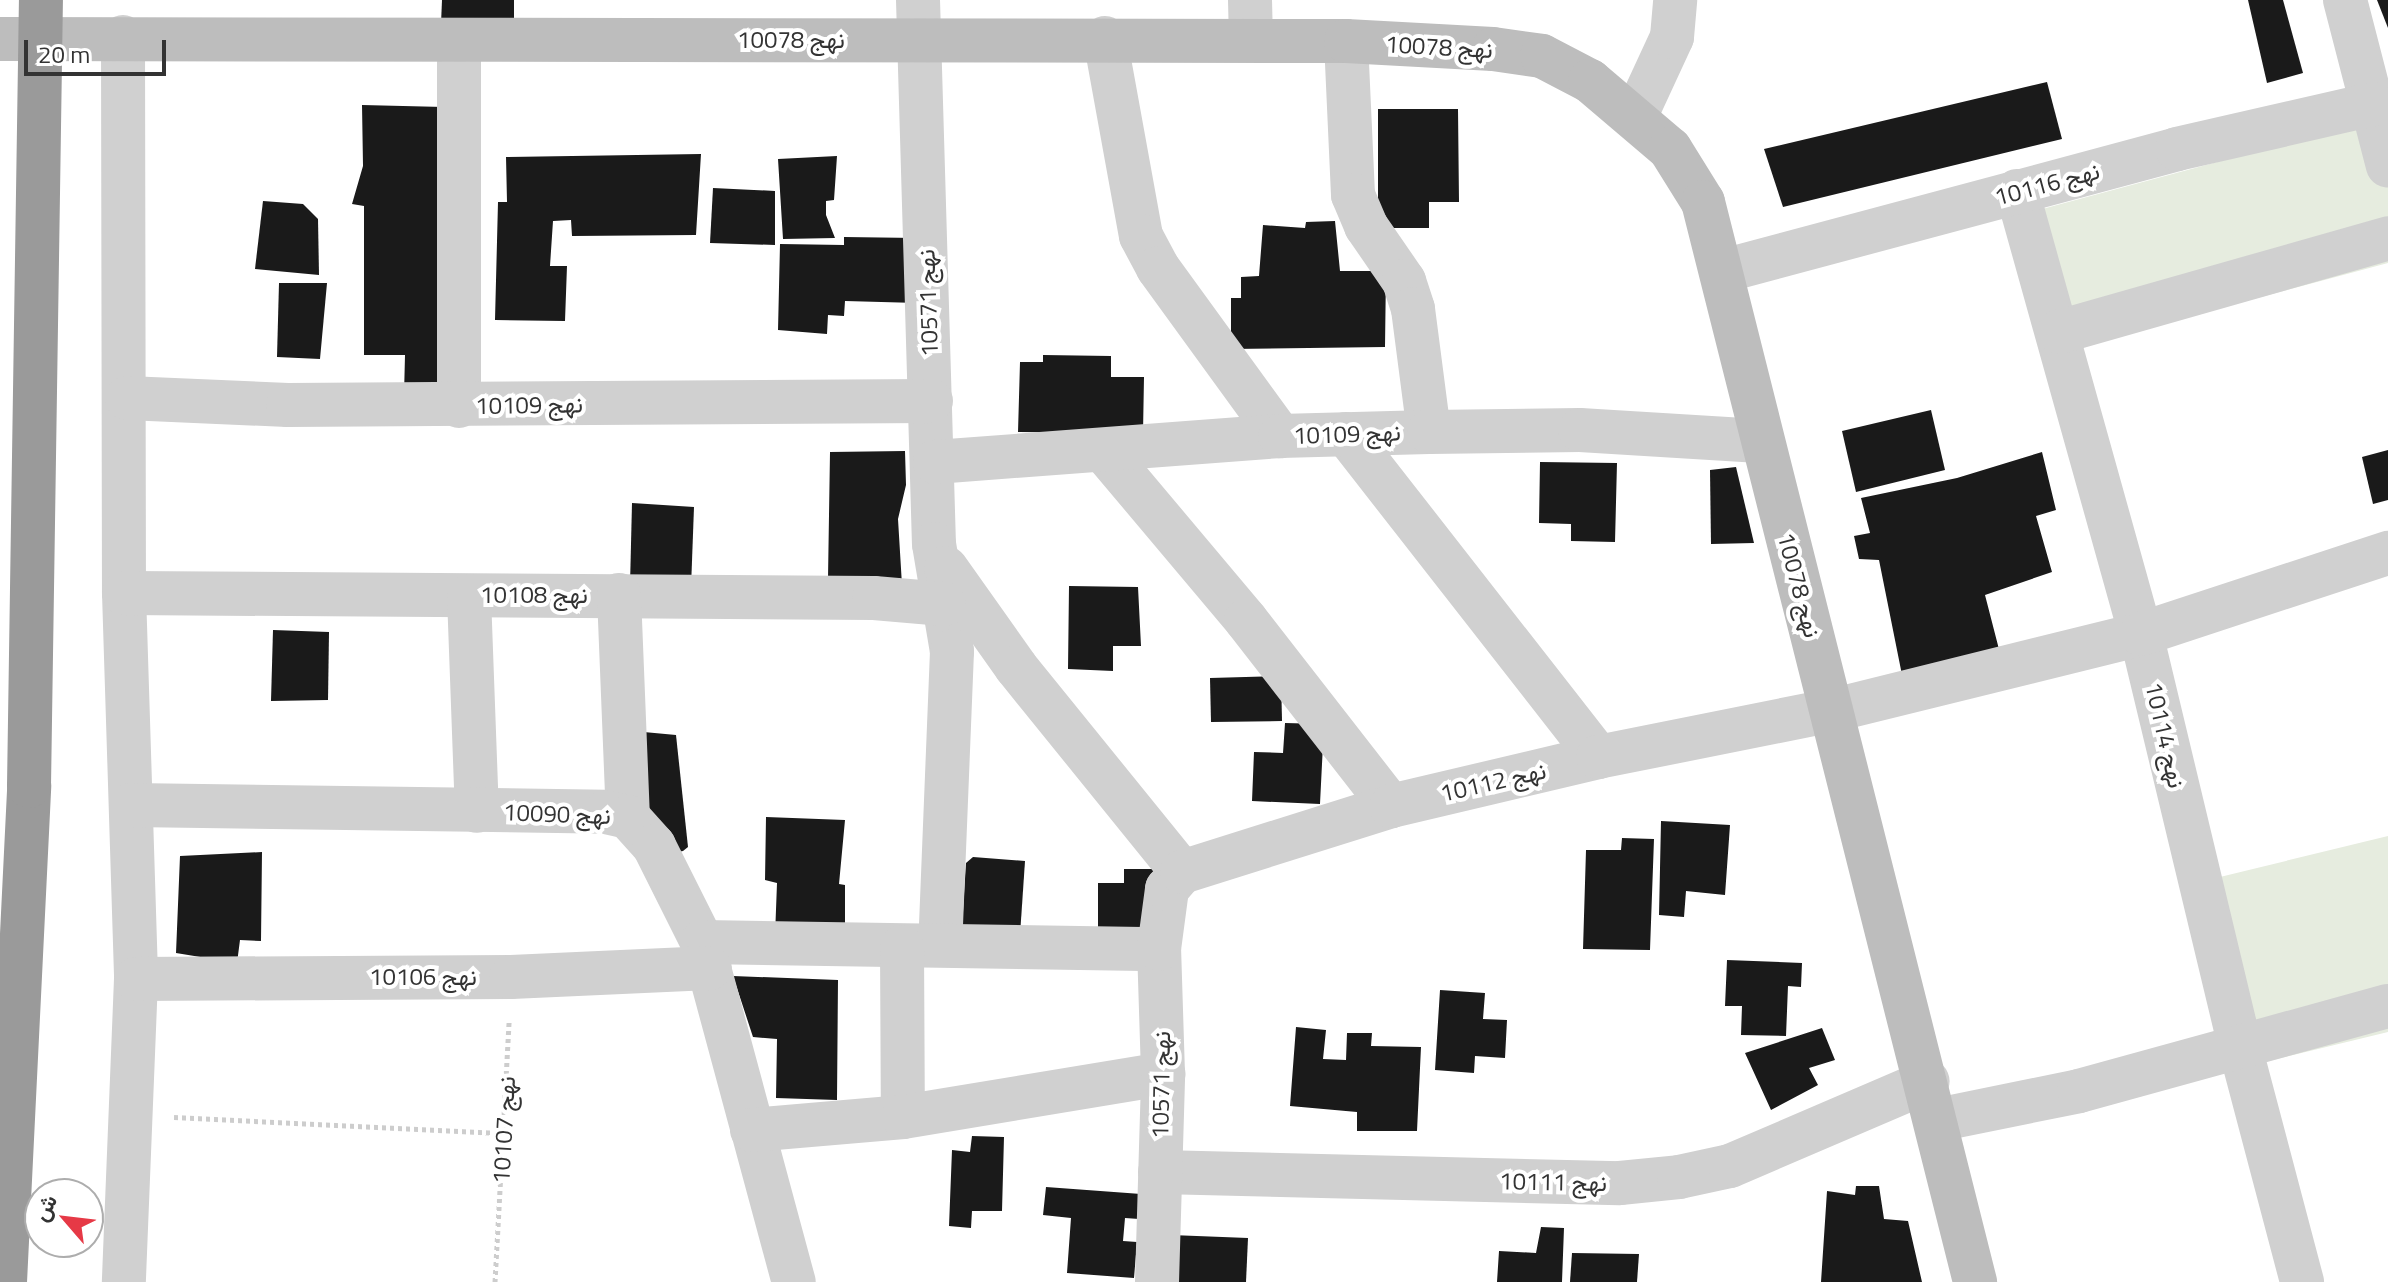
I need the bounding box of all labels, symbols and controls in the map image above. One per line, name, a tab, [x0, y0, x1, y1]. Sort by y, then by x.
scale bar	[28, 24, 170, 74]
street label: نهج 10078	[737, 26, 845, 54]
street label: نهج 10078	[1384, 30, 1494, 64]
text: 20 m	[38, 36, 90, 72]
street label: نهج 10116	[1991, 156, 2103, 212]
street label: نهج 10571	[912, 249, 944, 357]
street label: نهج 10109	[475, 390, 583, 420]
street label: نهج 10109	[1293, 418, 1401, 450]
street label: نهج 10078	[1771, 529, 1827, 641]
street label: نهج 10108	[480, 581, 588, 609]
street label: نهج 10114	[2139, 679, 2191, 791]
street label: نهج 10112	[1437, 756, 1549, 808]
street label: نهج 10090	[503, 798, 611, 830]
street label: نهج 10106	[369, 963, 477, 991]
street label: نهج 10571	[1146, 1031, 1176, 1139]
street label: نهج 10107	[487, 1075, 521, 1185]
street label: نهج 10111	[1499, 1167, 1607, 1197]
north arrow	[24, 1178, 104, 1258]
text: ش	[23, 1188, 66, 1227]

